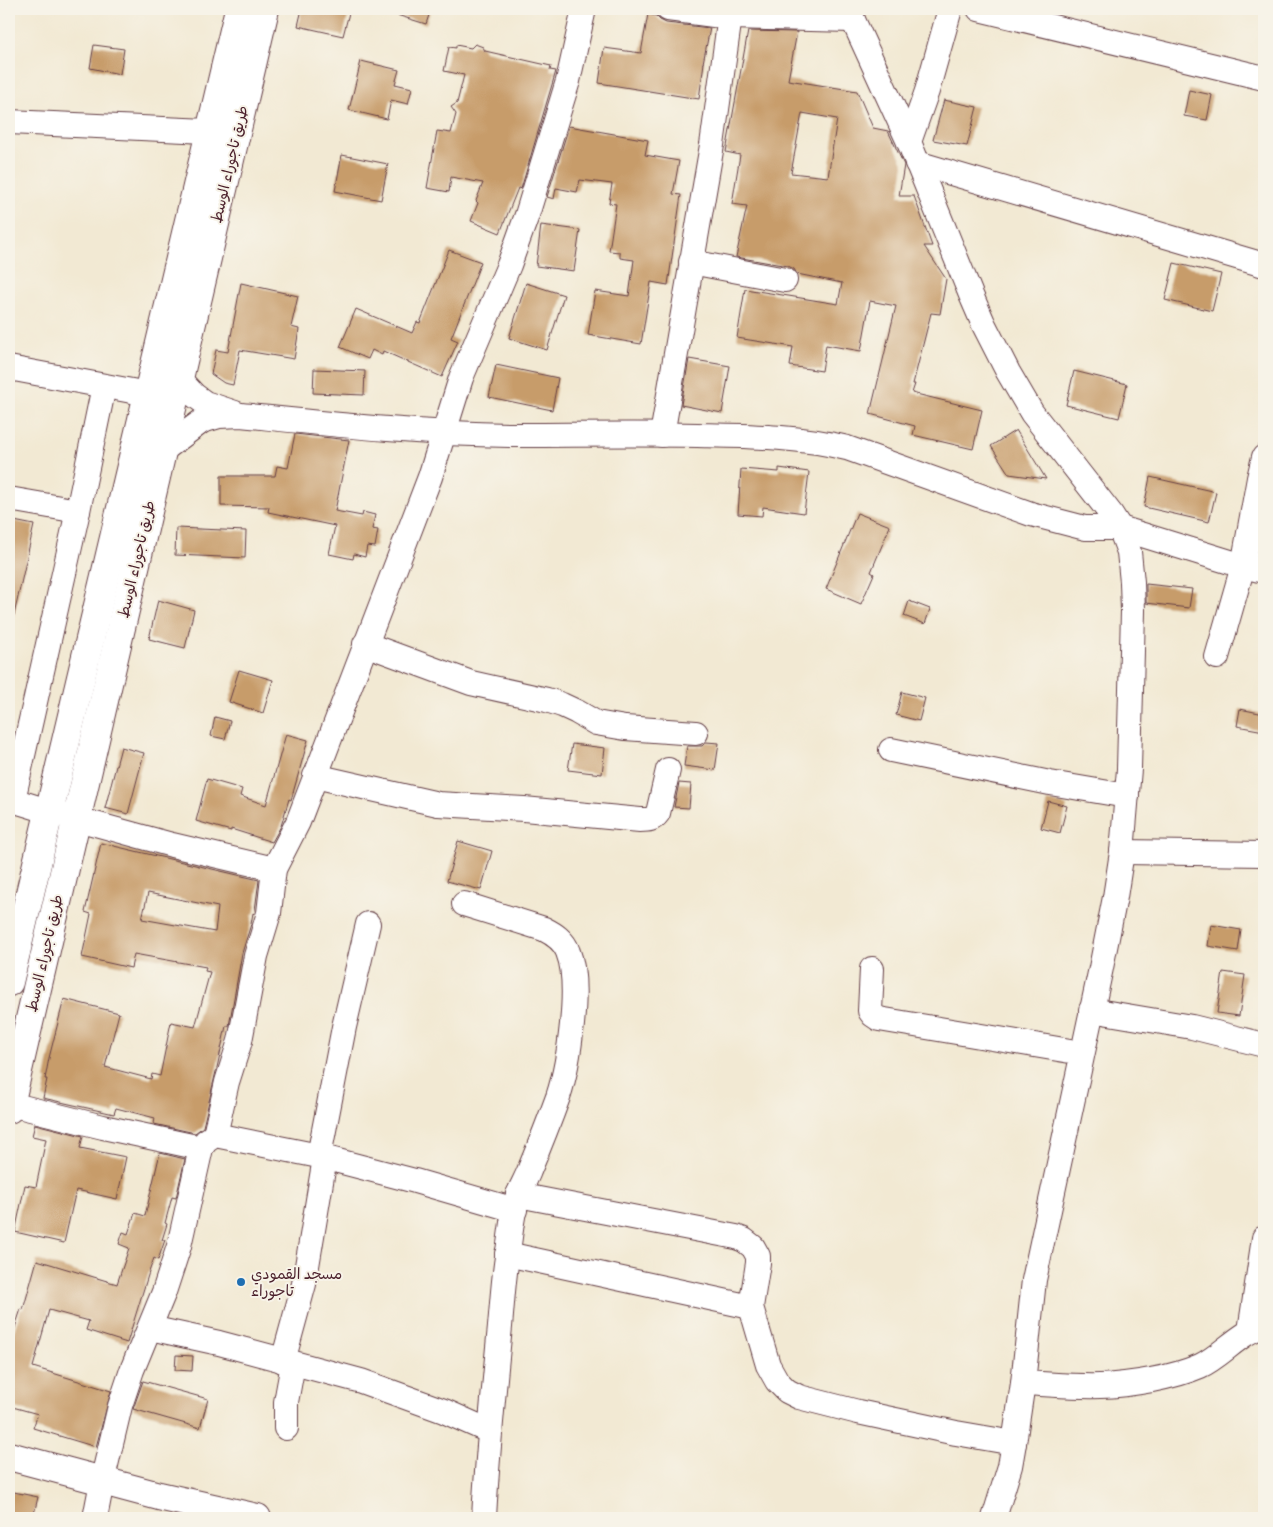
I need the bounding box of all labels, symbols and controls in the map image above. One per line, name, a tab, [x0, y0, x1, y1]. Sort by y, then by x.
street label: طريق تاجوراء الوسط	[205, 103, 253, 225]
street label: طريق تاجوراء الوسط	[112, 498, 160, 620]
street label: طريق تاجوراء الوسط	[20, 892, 68, 1014]
place label: مسجد القمودي تاجوراء	[251, 1263, 342, 1301]
marker: مسجد القمودي تاجوراء	[235, 1276, 247, 1288]

